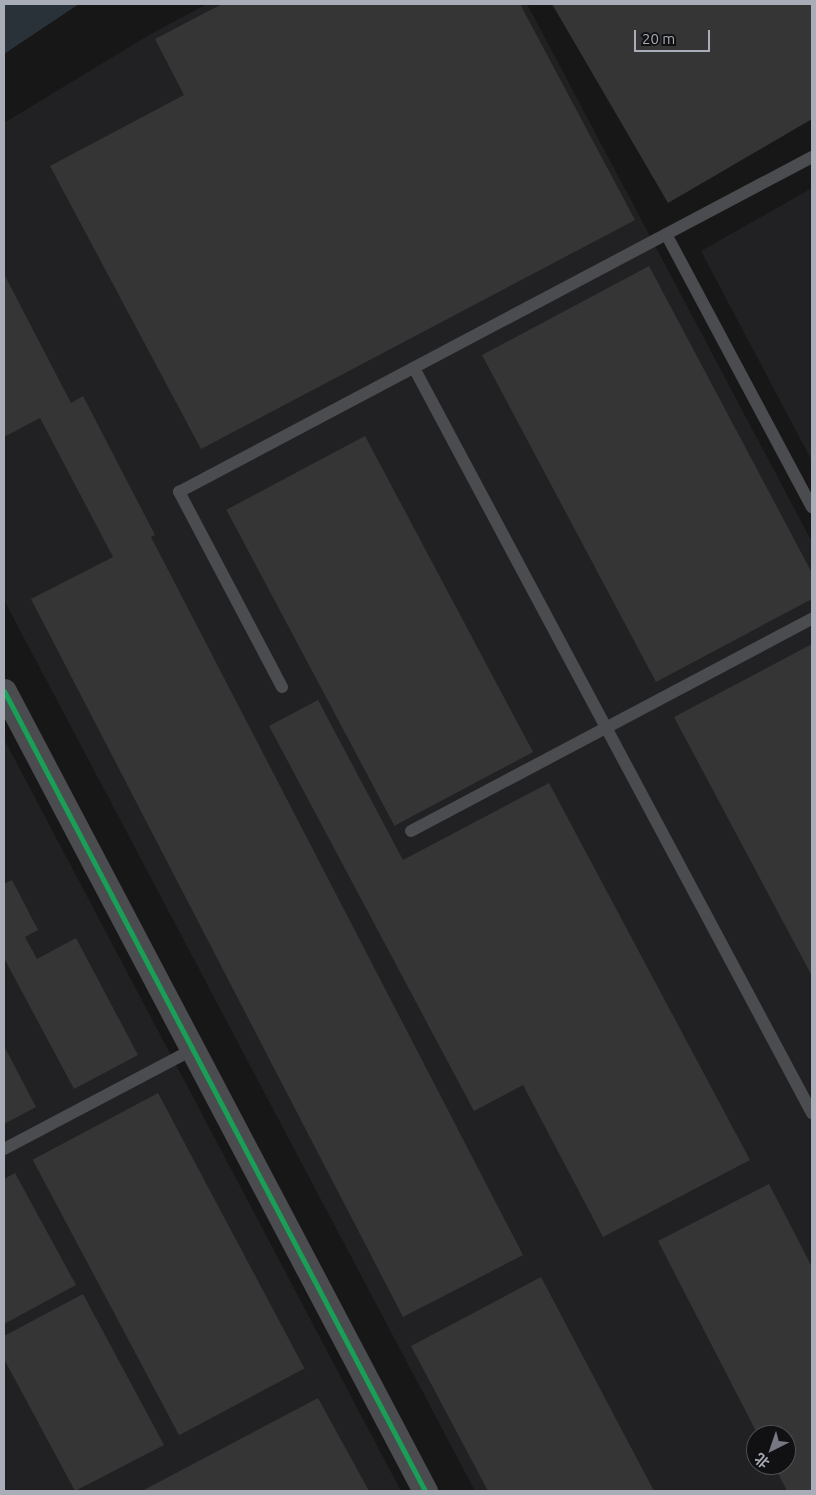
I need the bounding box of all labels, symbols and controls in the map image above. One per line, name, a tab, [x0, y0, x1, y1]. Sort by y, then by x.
scale bar	[636, 20, 712, 52]
text: 20 m	[642, 30, 675, 47]
north arrow	[746, 1425, 796, 1475]
text: 北	[751, 1450, 772, 1471]

